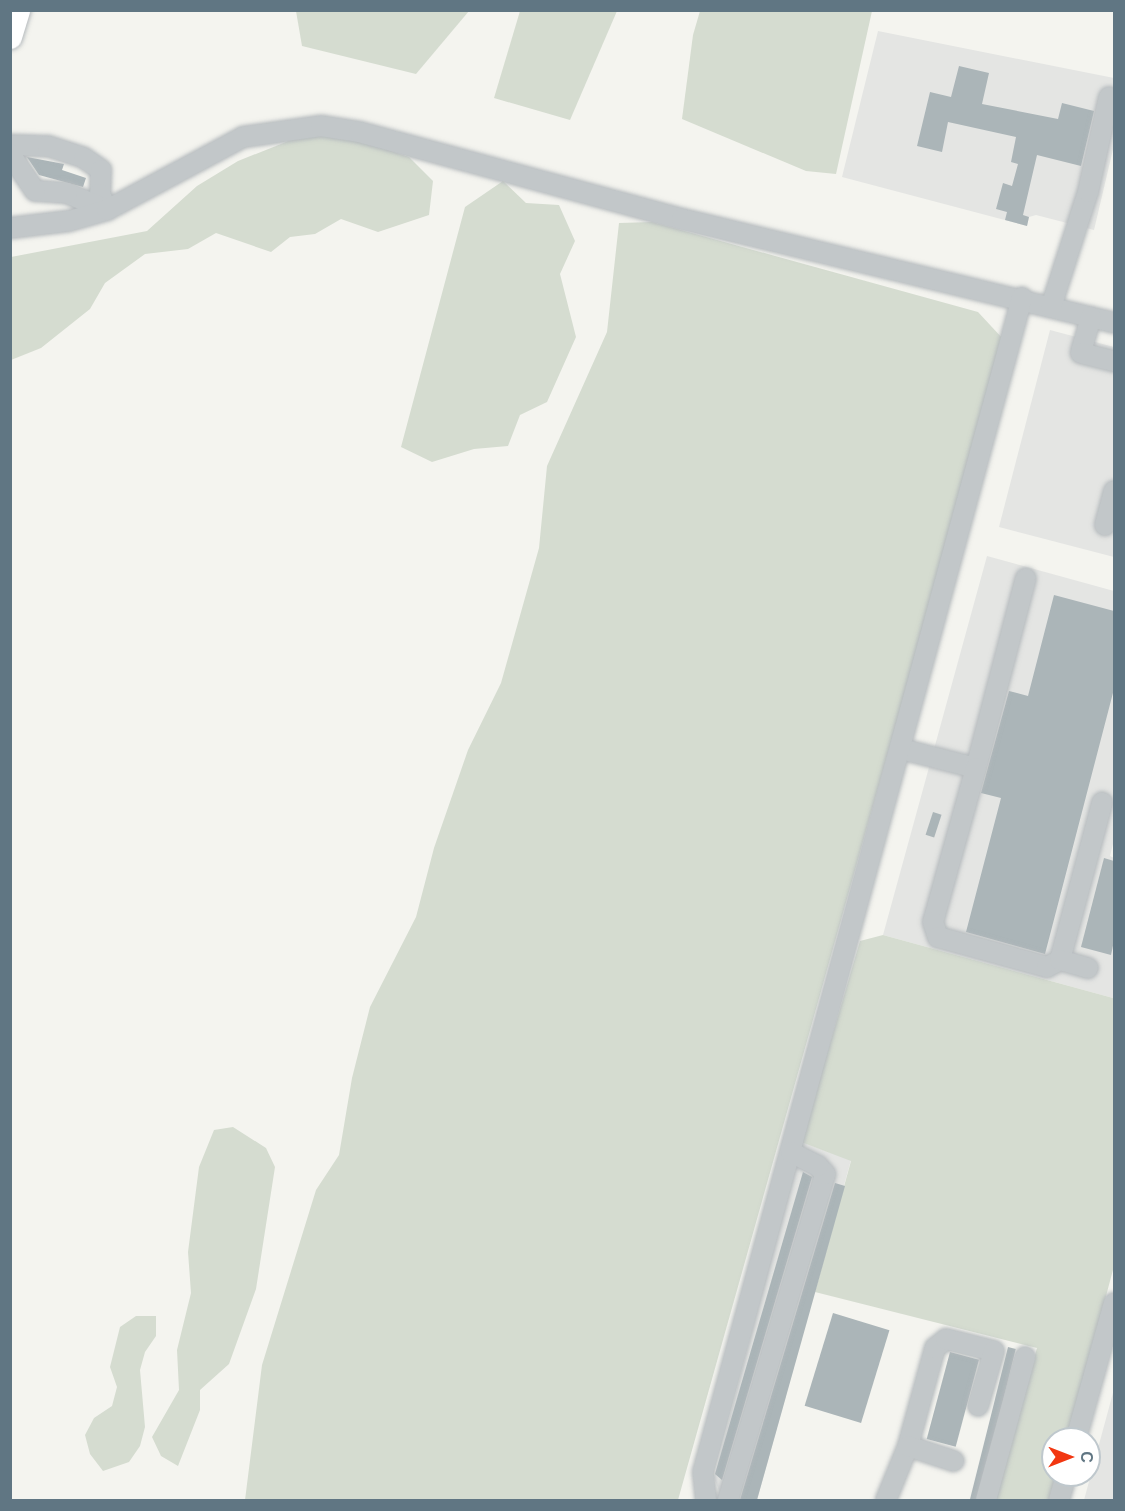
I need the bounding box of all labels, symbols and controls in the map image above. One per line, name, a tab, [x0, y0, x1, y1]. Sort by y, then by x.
north arrow	[1041, 1427, 1101, 1487]
text: С	[1078, 1451, 1097, 1463]

